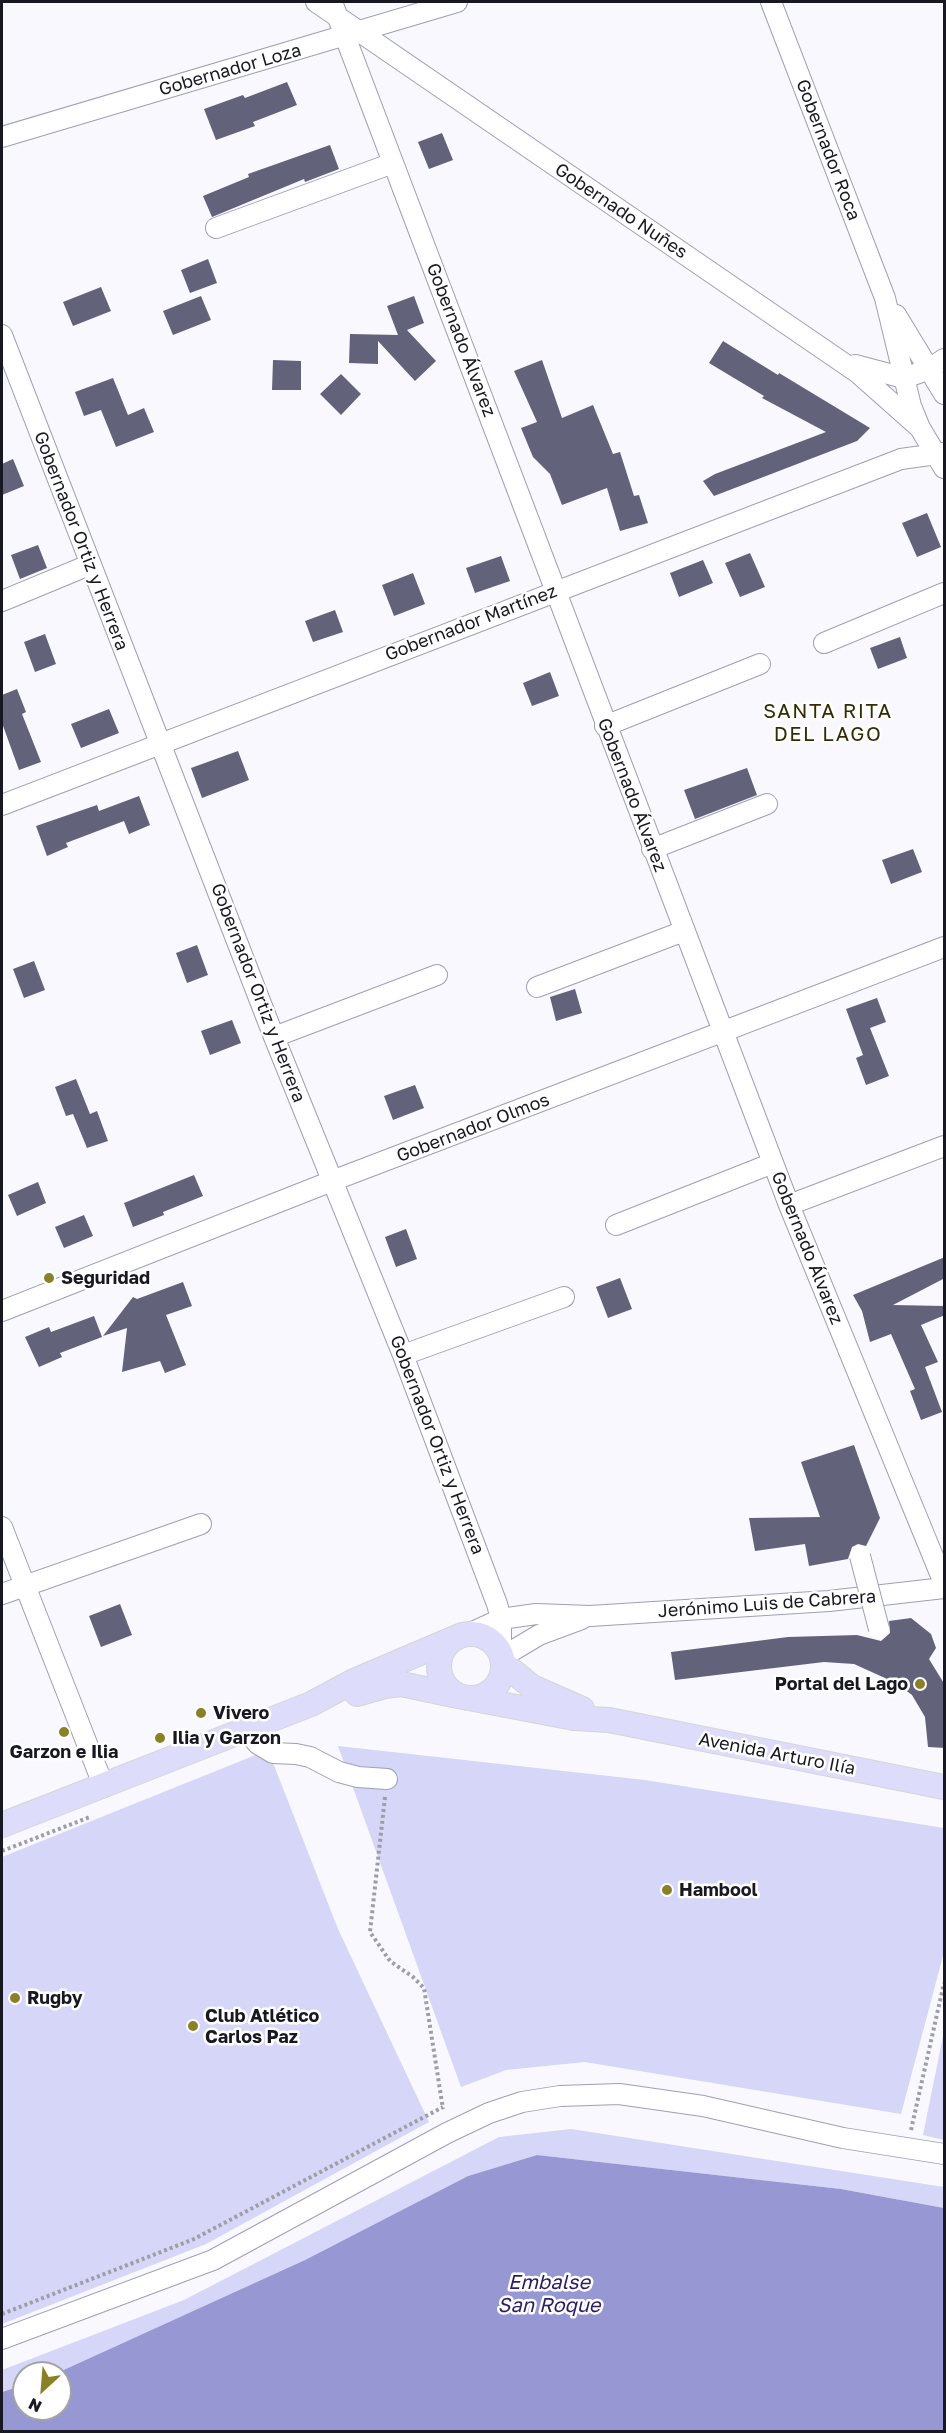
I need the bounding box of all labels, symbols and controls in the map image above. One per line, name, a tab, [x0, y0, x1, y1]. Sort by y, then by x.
street label: Gobernador Loza	[156, 39, 304, 101]
street label: Gobernador Roca	[791, 76, 865, 224]
street label: Gobernado Nuñes	[551, 159, 691, 263]
street label: Gobernado Álvarez	[422, 260, 500, 420]
street label: Gobernador Ortiz y Herrera	[29, 428, 133, 654]
street label: Gobernador Martínez	[382, 580, 560, 666]
district label: SANTA RITA DEL LAGO	[763, 700, 893, 747]
street label: Gobernado Álvarez	[593, 715, 671, 875]
street label: Gobernador Ortiz y Herrera	[206, 880, 310, 1106]
street label: Gobernador Olmos	[394, 1089, 552, 1167]
street label: Gobernado Álvarez	[766, 1168, 848, 1328]
place label: Seguridad	[61, 1267, 150, 1289]
marker: Seguridad	[42, 1271, 56, 1285]
street label: Gobernador Ortiz y Herrera	[385, 1332, 489, 1558]
street label: Jerónimo Luis de Cabrera	[657, 1586, 877, 1622]
place label: Portal del Lago	[775, 1673, 908, 1695]
marker: Portal del Lago	[913, 1677, 927, 1691]
place label: Vivero	[213, 1702, 269, 1724]
marker: Vivero	[194, 1706, 208, 1720]
marker: Garzon e Ilia	[57, 1725, 71, 1739]
place label: Ilia y Garzon	[172, 1727, 281, 1749]
street label: Avenida Arturo Ilía	[697, 1728, 857, 1780]
marker: Ilia y Garzon	[153, 1731, 167, 1745]
place label: Garzon e Ilia	[10, 1741, 118, 1763]
place label: Hambool	[679, 1879, 758, 1901]
marker: Hambool	[660, 1883, 674, 1897]
place label: Rugby	[27, 1987, 83, 2009]
marker: Rugby	[8, 1991, 22, 2005]
place label: Club Atlético Carlos Paz	[205, 2005, 319, 2048]
marker: Club Atlético Carlos Paz	[186, 2019, 200, 2033]
water label: Embalse San Roque	[498, 2271, 600, 2318]
north arrow	[12, 2361, 72, 2421]
text: N	[25, 2394, 45, 2417]

